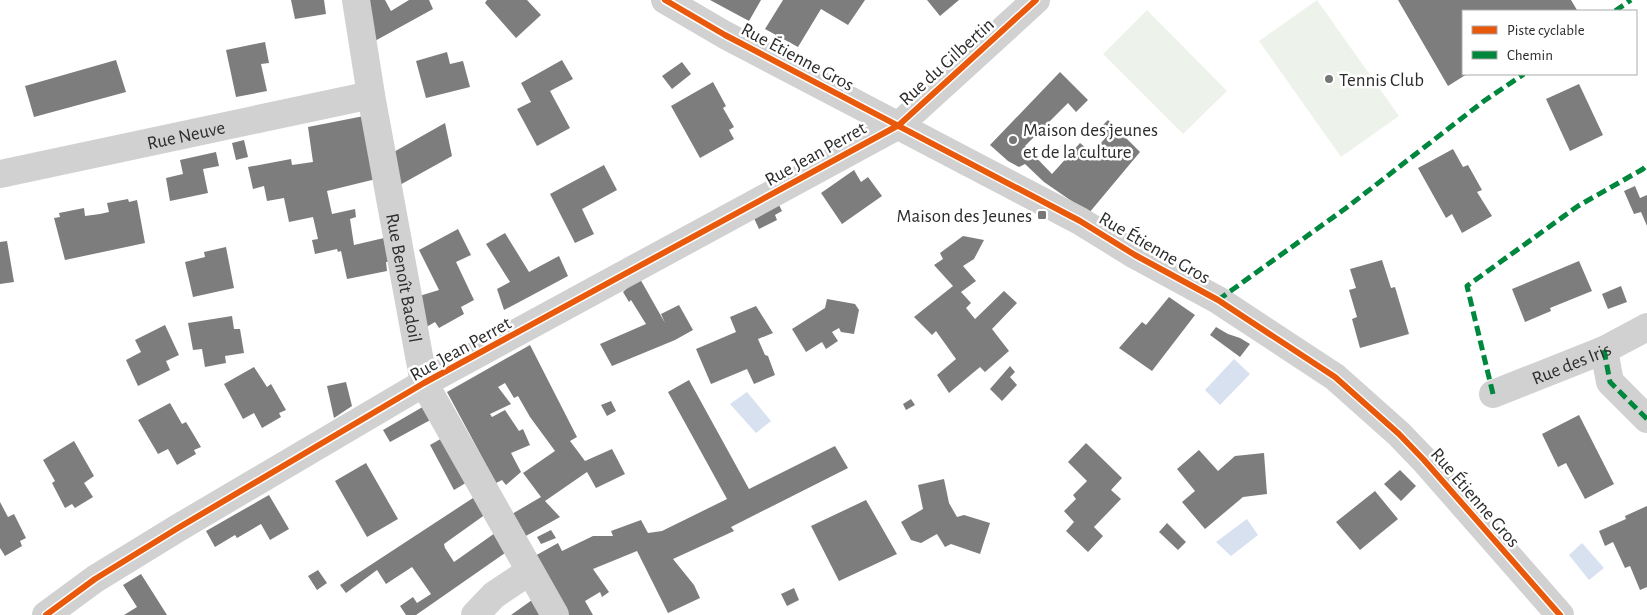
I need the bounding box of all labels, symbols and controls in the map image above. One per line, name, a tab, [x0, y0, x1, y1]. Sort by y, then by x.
legend	[1462, 10, 1637, 75]
street label: Rue du Gilbertin	[896, 15, 998, 109]
street label: Rue Étienne Gros	[738, 18, 858, 95]
text: Piste cyclable	[1507, 23, 1585, 38]
text: Chemin	[1507, 48, 1553, 63]
place label: Tennis Club	[1339, 71, 1424, 90]
marker: Tennis Club	[1323, 73, 1335, 85]
street label: Rue Neuve	[145, 118, 227, 153]
street label: Rue Jean Perret	[762, 119, 870, 190]
place label: Maison des jeunes et de la culture	[1023, 121, 1158, 162]
marker: Maison des jeunes et de la culture	[1007, 134, 1019, 146]
place label: Maison des Jeunes	[897, 207, 1032, 226]
street label: Rue Étienne Gros	[1095, 207, 1214, 288]
marker: Maison des Jeunes	[1036, 209, 1048, 221]
street label: Rue Benoît Badoil	[382, 212, 424, 344]
street label: Rue Jean Perret	[407, 314, 515, 385]
street label: Rue des Iris	[1529, 340, 1615, 389]
street label: Rue Étienne Gros	[1427, 443, 1524, 551]

